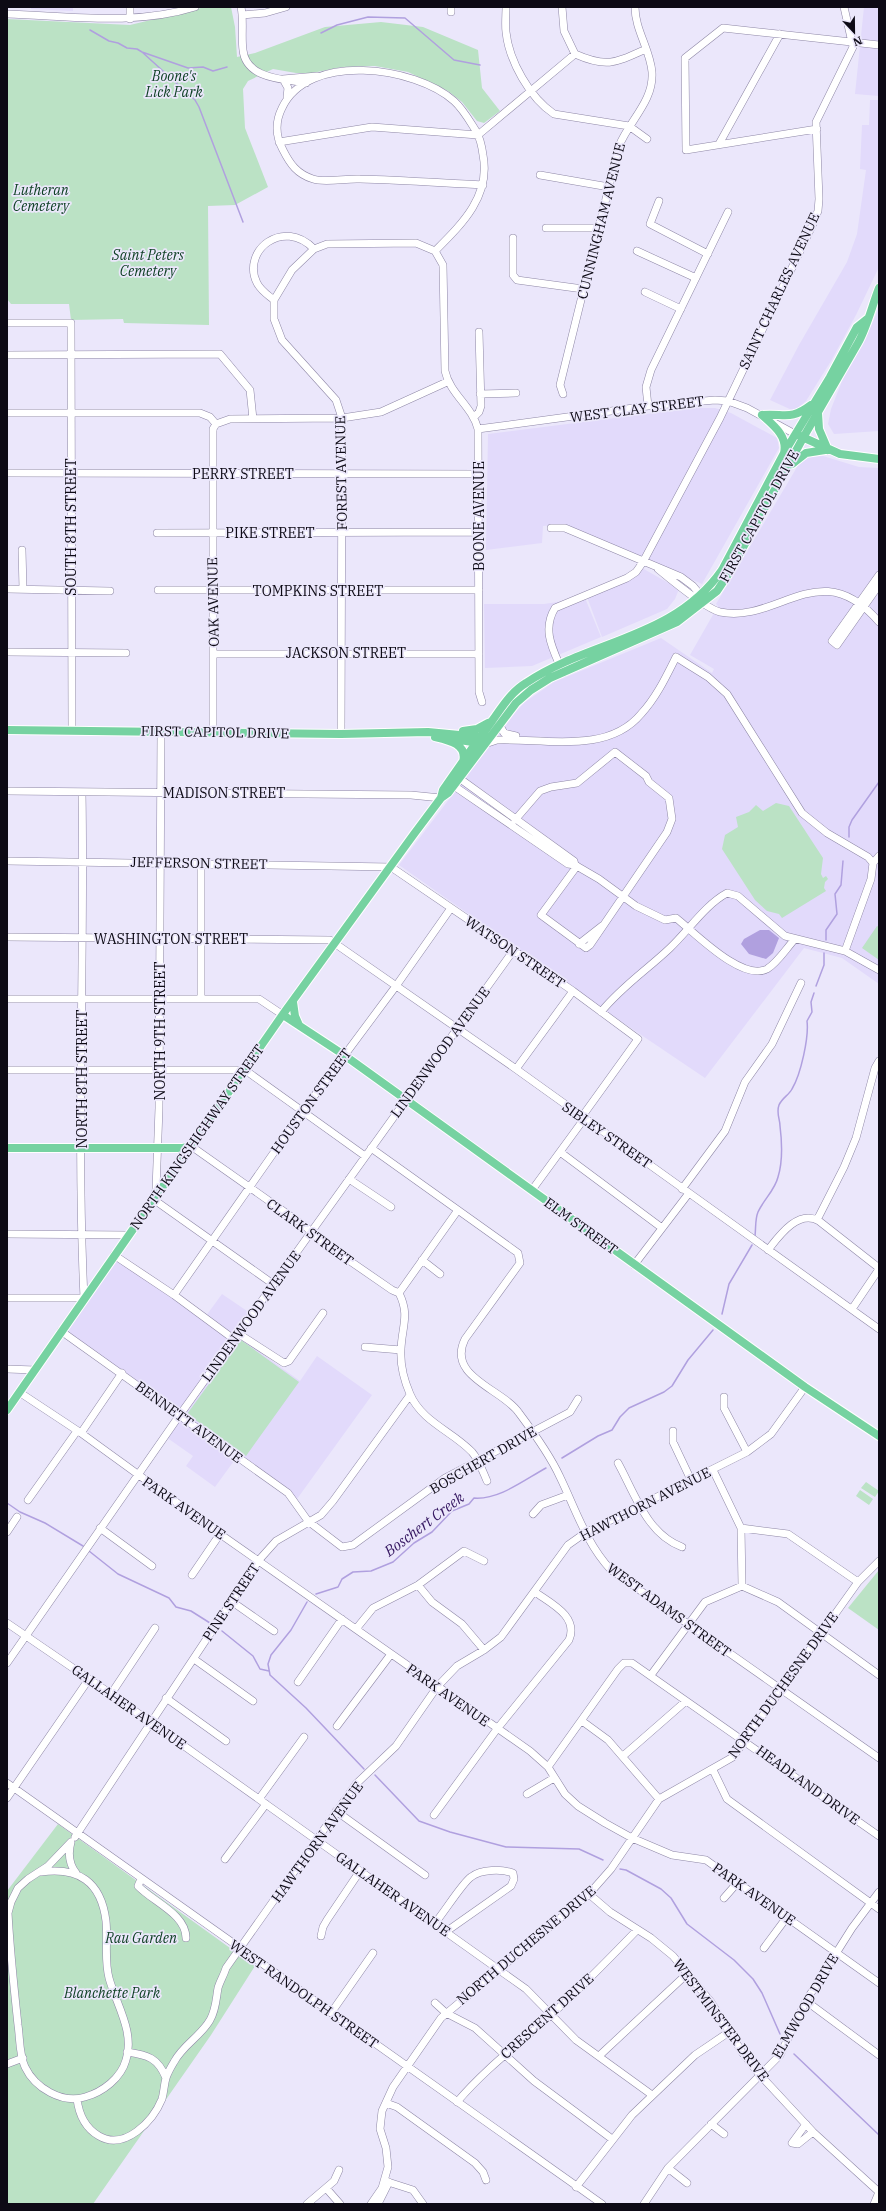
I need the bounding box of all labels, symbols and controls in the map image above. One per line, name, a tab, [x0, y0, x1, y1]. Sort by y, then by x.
north arrow	[834, 12, 874, 52]
text: N	[851, 33, 864, 50]
park label: Boone's Lick Park	[144, 67, 203, 101]
street label: CUNNINGHAM AVENUE	[573, 141, 629, 301]
park label: Lutheran Cemetery	[12, 181, 71, 215]
street label: SAINT CHARLES AVENUE	[735, 210, 823, 372]
park label: Saint Peters Cemetery	[111, 246, 185, 280]
street label: WEST CLAY STREET	[569, 392, 705, 426]
street label: FOREST AVENUE	[331, 415, 351, 530]
street label: FIRST CAPITOL DRIVE	[715, 447, 803, 585]
street label: SOUTH 8TH STREET	[62, 458, 80, 596]
street label: BOONE AVENUE	[470, 461, 488, 571]
street label: PERRY STREET	[192, 465, 294, 483]
street label: PIKE STREET	[225, 524, 315, 542]
street label: OAK AVENUE	[203, 557, 223, 647]
street label: TOMPKINS STREET	[253, 582, 383, 600]
street label: JACKSON STREET	[286, 644, 406, 662]
street label: FIRST CAPITOL DRIVE	[141, 722, 289, 742]
street label: MADISON STREET	[163, 784, 285, 802]
street label: JEFFERSON STREET	[130, 853, 268, 873]
street label: WATSON STREET	[461, 912, 569, 992]
street label: WASHINGTON STREET	[94, 930, 248, 948]
street label: NORTH 9TH STREET	[151, 962, 169, 1100]
street label: LINDENWOOD AVENUE	[386, 983, 494, 1121]
street label: NORTH 8TH STREET	[73, 1010, 91, 1148]
street label: NORTH KINGSHIGHWAY STREET	[126, 1041, 268, 1233]
street label: HOUSTON STREET	[267, 1045, 355, 1157]
street label: SIBLEY STREET	[559, 1097, 655, 1173]
street label: ELM STREET	[541, 1193, 621, 1259]
street label: CLARK STREET	[263, 1194, 357, 1270]
street label: LINDENWOOD AVENUE	[197, 1247, 305, 1385]
street label: BENNETT AVENUE	[132, 1377, 246, 1467]
street label: BOSCHERT DRIVE	[426, 1422, 540, 1498]
street label: HAWTHORN AVENUE	[576, 1463, 714, 1545]
street label: PARK AVENUE	[139, 1473, 229, 1543]
water label: Boschert Creek	[380, 1488, 468, 1561]
street label: WEST ADAMS STREET	[603, 1559, 735, 1661]
street label: PINE STREET	[198, 1560, 264, 1644]
street label: NORTH DUCHESNE DRIVE	[724, 1608, 842, 1762]
street label: PARK AVENUE	[403, 1660, 493, 1730]
street label: GALLAHER AVENUE	[68, 1661, 190, 1753]
street label: HEADLAND DRIVE	[753, 1741, 863, 1829]
street label: HAWTHORN AVENUE	[267, 1778, 367, 1906]
street label: GALLAHER AVENUE	[332, 1848, 454, 1940]
street label: PARK AVENUE	[709, 1859, 799, 1929]
street label: NORTH DUCHESNE DRIVE	[453, 1881, 599, 2009]
park label: Rau Garden	[104, 1929, 177, 1947]
street label: WEST RANDOLPH STREET	[226, 1936, 382, 2052]
street label: ELMWOOD DRIVE	[768, 1950, 842, 2062]
street label: WESTMINSTER DRIVE	[669, 1955, 773, 2085]
street label: CRESCENT DRIVE	[497, 1969, 597, 2063]
park label: Blanchette Park	[63, 1984, 161, 2002]

